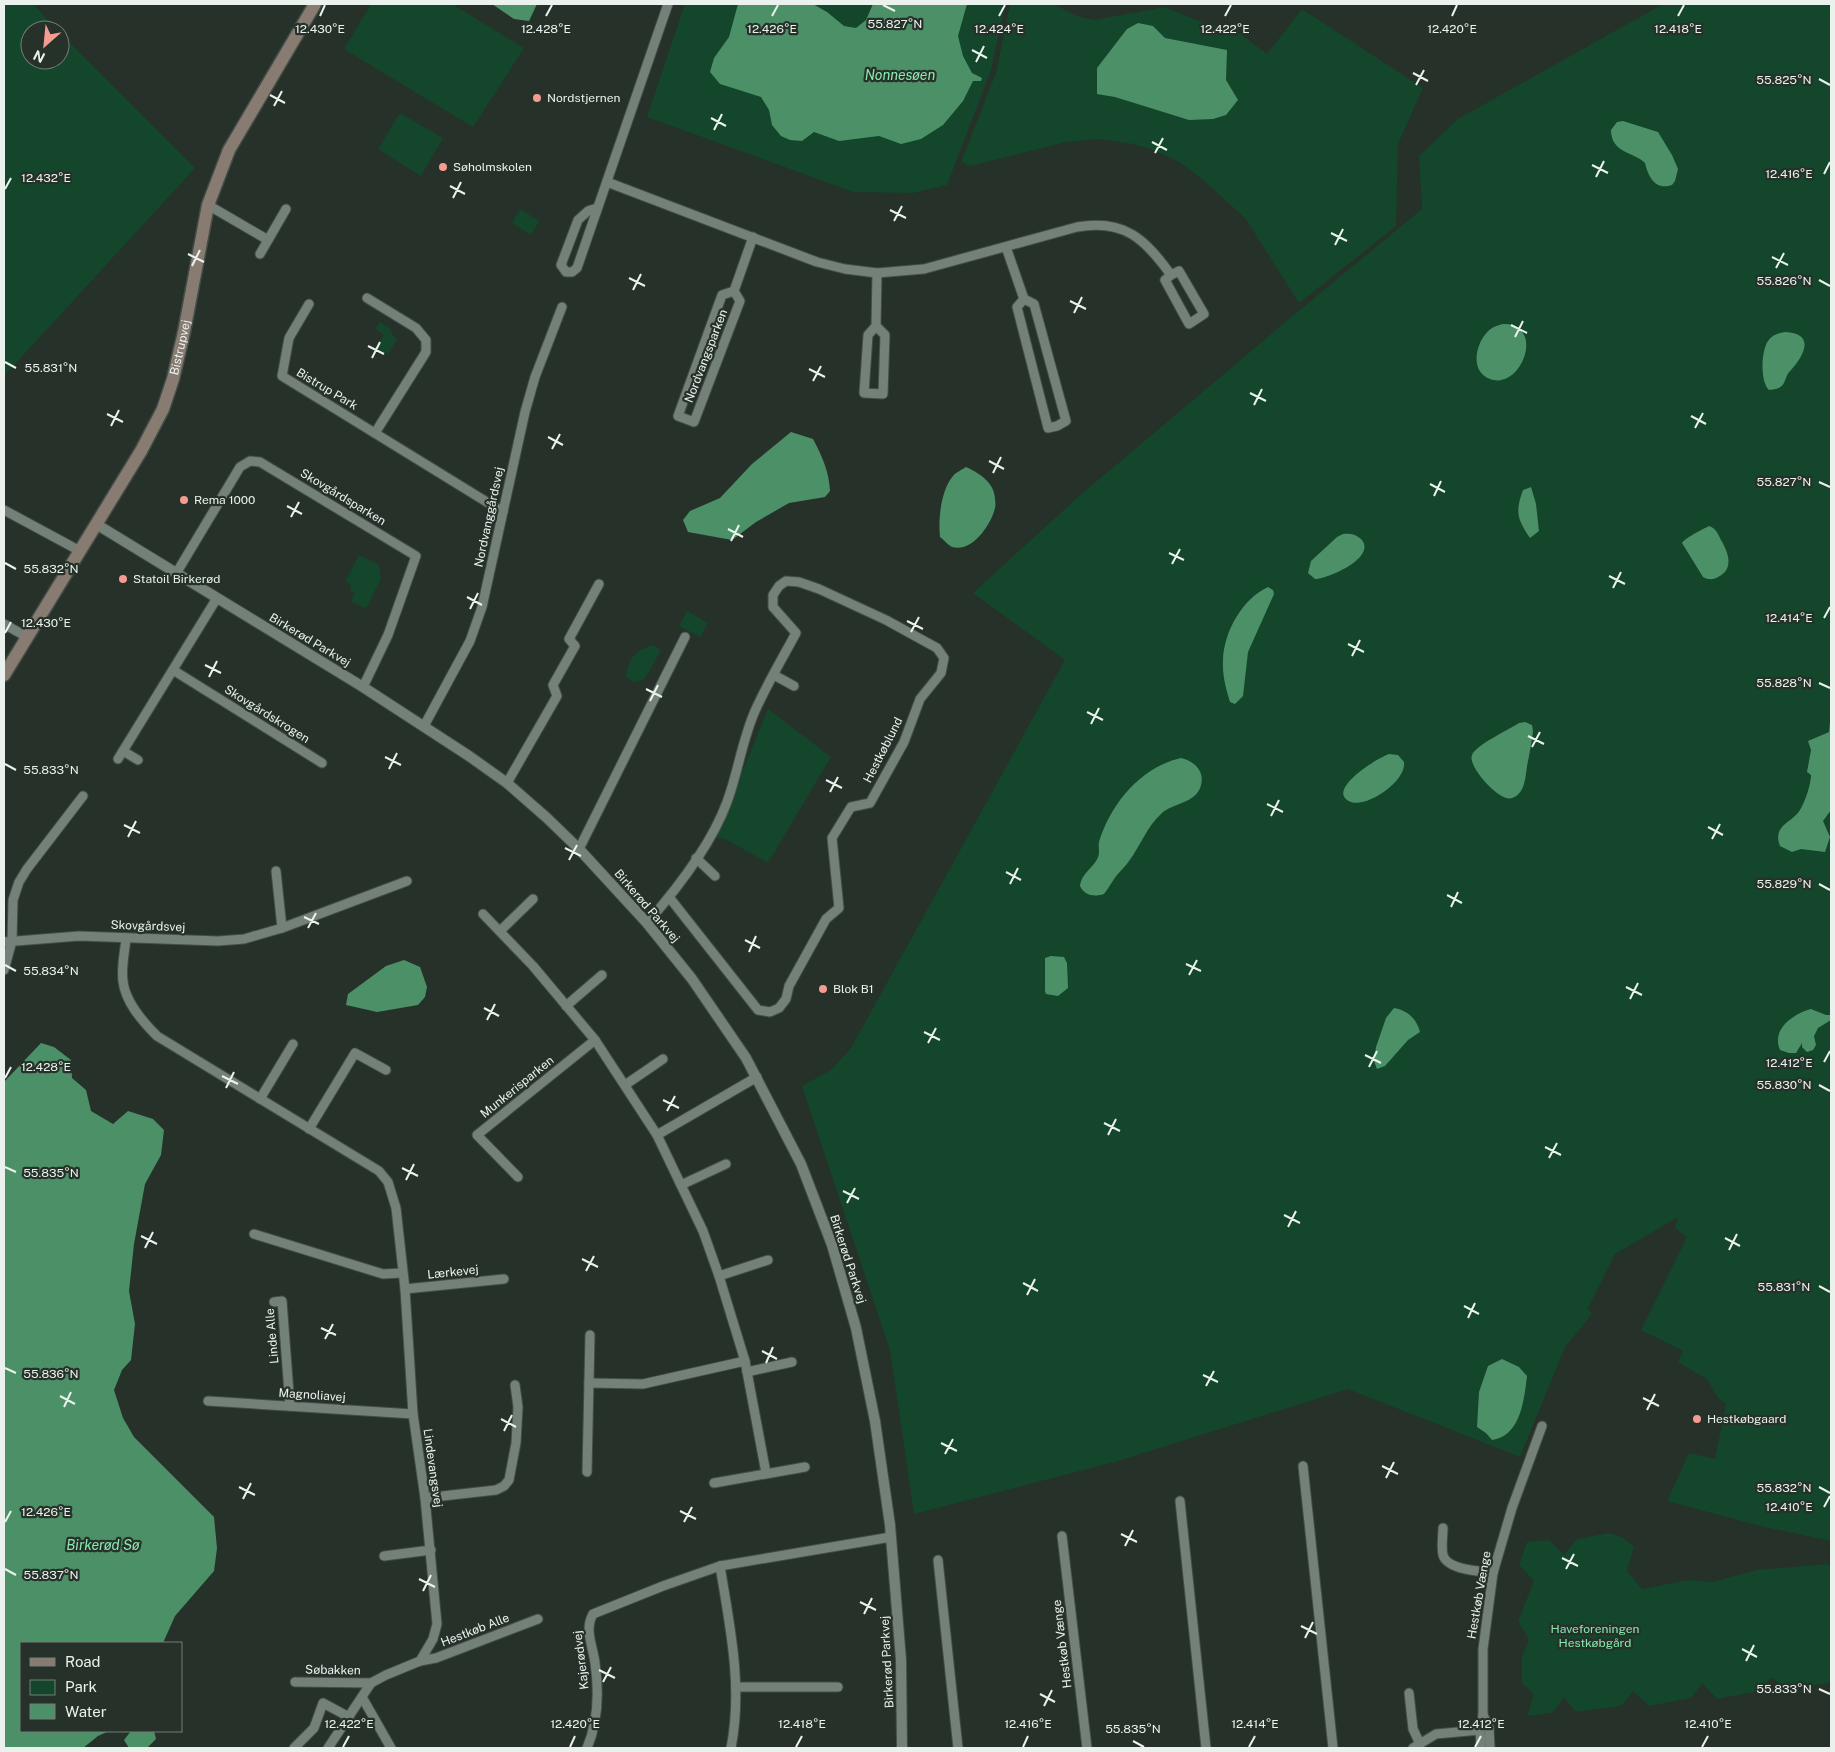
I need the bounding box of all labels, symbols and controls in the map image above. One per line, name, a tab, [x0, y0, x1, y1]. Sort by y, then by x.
text: 55.827°N	[868, 17, 922, 31]
north arrow	[20, 20, 70, 70]
text: 12.430°E	[295, 22, 345, 36]
text: 12.428°E	[521, 22, 571, 36]
text: 12.426°E	[747, 22, 797, 36]
text: 12.424°E	[974, 22, 1024, 36]
text: 12.422°E	[1200, 22, 1250, 36]
text: 12.420°E	[1427, 22, 1477, 36]
text: 12.418°E	[1654, 22, 1702, 36]
text: N	[31, 47, 48, 66]
water label: Nonnesøen	[865, 67, 935, 83]
text: 55.825°N	[1756, 73, 1812, 87]
place label: Nordstjernen	[547, 91, 621, 105]
marker: Nordstjernen	[531, 92, 543, 104]
place label: Søholmskolen	[453, 160, 532, 174]
marker: Søholmskolen	[437, 161, 449, 173]
text: 12.416°E	[1765, 167, 1813, 181]
text: 12.432°E	[21, 171, 71, 185]
text: 55.826°N	[1756, 274, 1812, 288]
street label: Nordvangsparken	[682, 307, 730, 405]
street label: Bistrupvej	[167, 319, 193, 376]
text: 55.831°N	[25, 361, 77, 375]
street label: Bistrup Park	[294, 365, 360, 413]
street label: Skovgårdsparken	[298, 466, 388, 528]
street label: Nordvanggårdsvej	[472, 466, 506, 568]
text: 55.827°N	[1757, 475, 1811, 489]
place label: Rema 1000	[194, 493, 255, 507]
marker: Rema 1000	[178, 494, 190, 506]
text: 55.832°N	[23, 562, 79, 576]
place label: Statoil Birkerød	[133, 572, 221, 586]
marker: Statoil Birkerød	[117, 573, 129, 585]
street label: Birkerød Parkvej	[267, 610, 353, 670]
text: 12.414°E	[1765, 611, 1813, 625]
text: 12.430°E	[21, 616, 71, 630]
text: 55.828°N	[1756, 676, 1812, 690]
street label: Skovgårdskrogen	[222, 682, 312, 746]
street label: Hestkøblund	[860, 715, 906, 785]
text: 55.833°N	[23, 763, 79, 777]
street label: Birkerød Parkvej	[611, 867, 683, 945]
text: 55.829°N	[1756, 877, 1812, 891]
street label: Skovgårdsvej	[110, 918, 186, 934]
text: 55.834°N	[23, 964, 79, 978]
place label: Blok B1	[833, 982, 874, 996]
marker: Blok B1	[817, 983, 829, 995]
street label: Munkerisparken	[478, 1053, 556, 1121]
text: 12.412°E	[1765, 1056, 1813, 1070]
text: 12.428°E	[21, 1060, 71, 1074]
text: 55.830°N	[1756, 1078, 1812, 1092]
text: 55.835°N	[23, 1166, 79, 1180]
street label: Birkerød Parkvej	[827, 1213, 869, 1305]
street label: Lærkevej	[427, 1262, 479, 1282]
text: 55.831°N	[1758, 1280, 1810, 1294]
street label: Linde Alle	[263, 1307, 281, 1364]
text: 55.836°N	[23, 1367, 79, 1381]
street label: Magnoliavej	[278, 1386, 346, 1404]
place label: Hestkøbgaard	[1707, 1412, 1786, 1426]
marker: Hestkøbgaard	[1691, 1413, 1703, 1425]
street label: Lindevangsvej	[421, 1428, 445, 1508]
text: 55.832°N	[1756, 1481, 1812, 1495]
text: 12.410°E	[1765, 1500, 1813, 1514]
text: 12.426°E	[21, 1505, 71, 1519]
water label: Birkerød Sø	[66, 1537, 140, 1553]
street label: Hestkøb Vænge	[1464, 1550, 1494, 1640]
text: 55.837°N	[24, 1568, 78, 1582]
street label: Hestkøb Vænge	[1050, 1599, 1074, 1689]
street label: Hestkøb Alle	[439, 1610, 511, 1649]
street label: Birkerød Parkvej	[878, 1616, 896, 1708]
park label: Haveforeningen Hestkøbgård	[1551, 1622, 1639, 1650]
street label: Kajerødvej	[570, 1630, 592, 1690]
legend	[20, 1642, 182, 1732]
text: Road	[65, 1653, 101, 1670]
street label: Søbakken	[305, 1663, 361, 1677]
text: Park	[65, 1678, 97, 1695]
text: 55.833°N	[1756, 1682, 1812, 1696]
text: Water	[65, 1703, 107, 1720]
text: 12.422°E	[324, 1717, 374, 1731]
text: 12.420°E	[550, 1717, 600, 1731]
text: 12.418°E	[778, 1717, 826, 1731]
text: 12.416°E	[1004, 1717, 1052, 1731]
text: 12.414°E	[1231, 1717, 1279, 1731]
text: 12.412°E	[1457, 1717, 1505, 1731]
text: 12.410°E	[1684, 1717, 1732, 1731]
text: 55.835°N	[1105, 1722, 1161, 1736]

